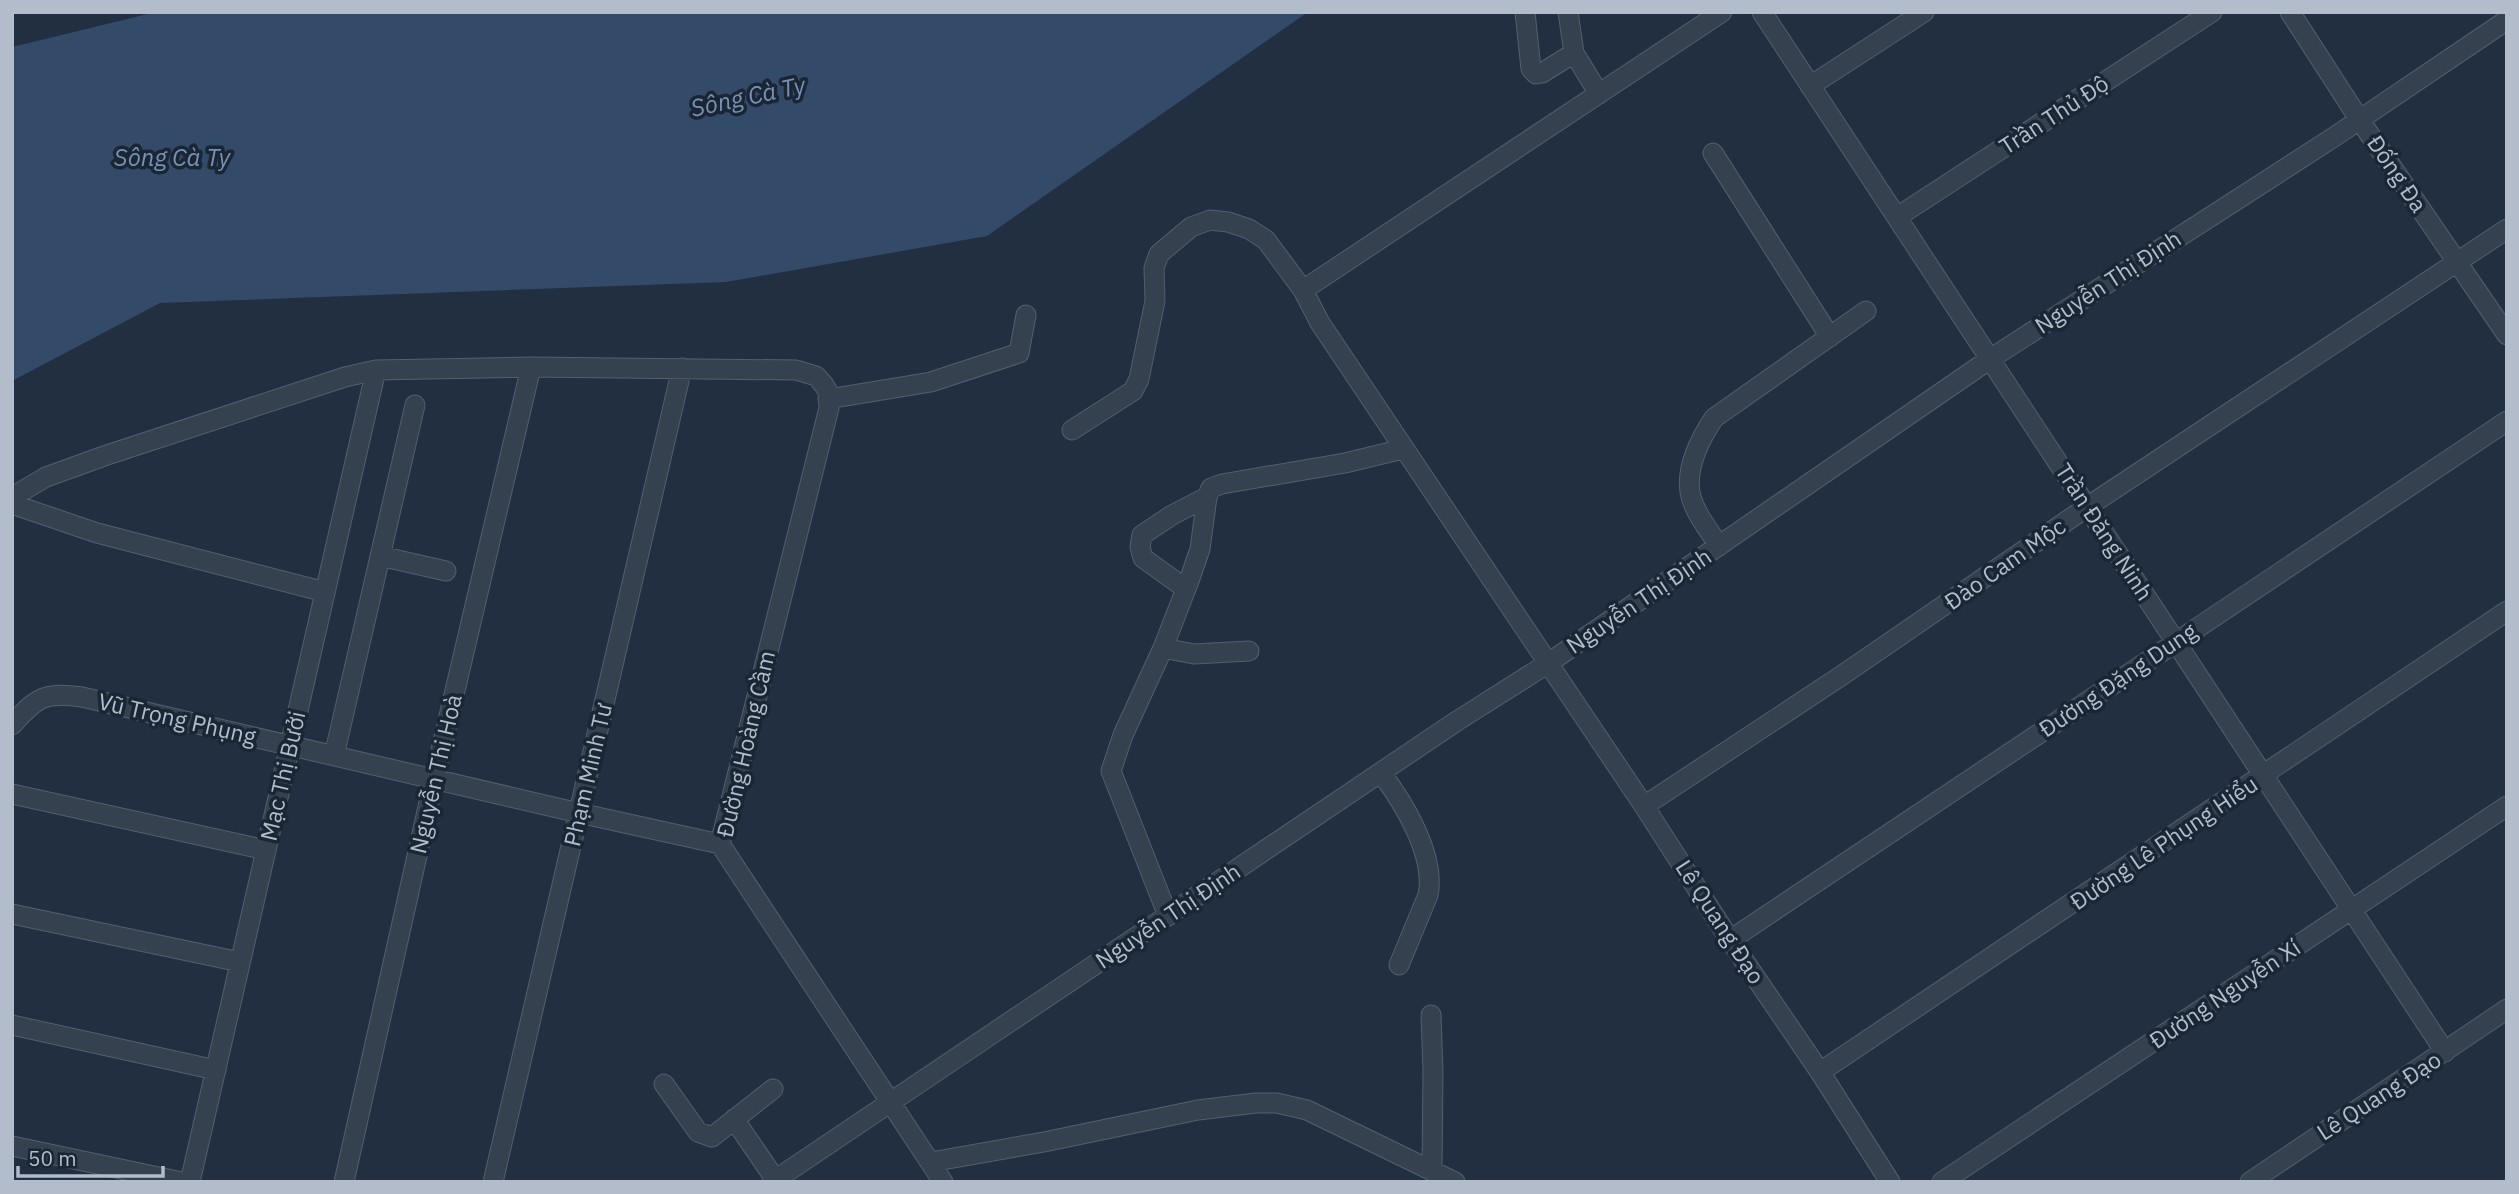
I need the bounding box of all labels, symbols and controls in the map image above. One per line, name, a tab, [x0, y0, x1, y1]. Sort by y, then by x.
water label: Sông Cà Ty	[688, 68, 809, 124]
street label: Trần Thủ Độ	[1993, 68, 2114, 161]
street label: Đống Đa	[2361, 129, 2435, 218]
water label: Sông Cà Ty	[114, 141, 232, 173]
street label: Nguyễn Thị Định	[2029, 223, 2186, 340]
street label: Trần Đăng Ninh	[2049, 457, 2160, 606]
street label: Đào Cam Mộc	[1938, 510, 2071, 616]
street label: Nguyễn Thị Định	[1560, 541, 1717, 660]
street label: Đường Đặng Dung	[2033, 615, 2202, 743]
street label: Đường Hoàng Cầm	[709, 647, 781, 840]
street label: Vũ Trọng Phụng	[95, 685, 259, 751]
street label: Nguyễn Thị Hoà	[402, 691, 468, 856]
street label: Phạm Minh Tư	[556, 699, 618, 849]
street label: Mạc Thị Bưởi	[253, 708, 311, 843]
street label: Đường Lê Phụng Hiểu	[2064, 768, 2263, 916]
street label: Lê Quang Đạo	[1670, 854, 1772, 989]
street label: Nguyễn Thị Định	[1089, 856, 1246, 975]
street label: Đường Nguyễn Xí	[2143, 931, 2306, 1055]
street label: Lê Quang Đạo	[2311, 1044, 2446, 1146]
scale bar	[18, 1134, 163, 1178]
text: 50 m	[28, 1144, 77, 1172]

